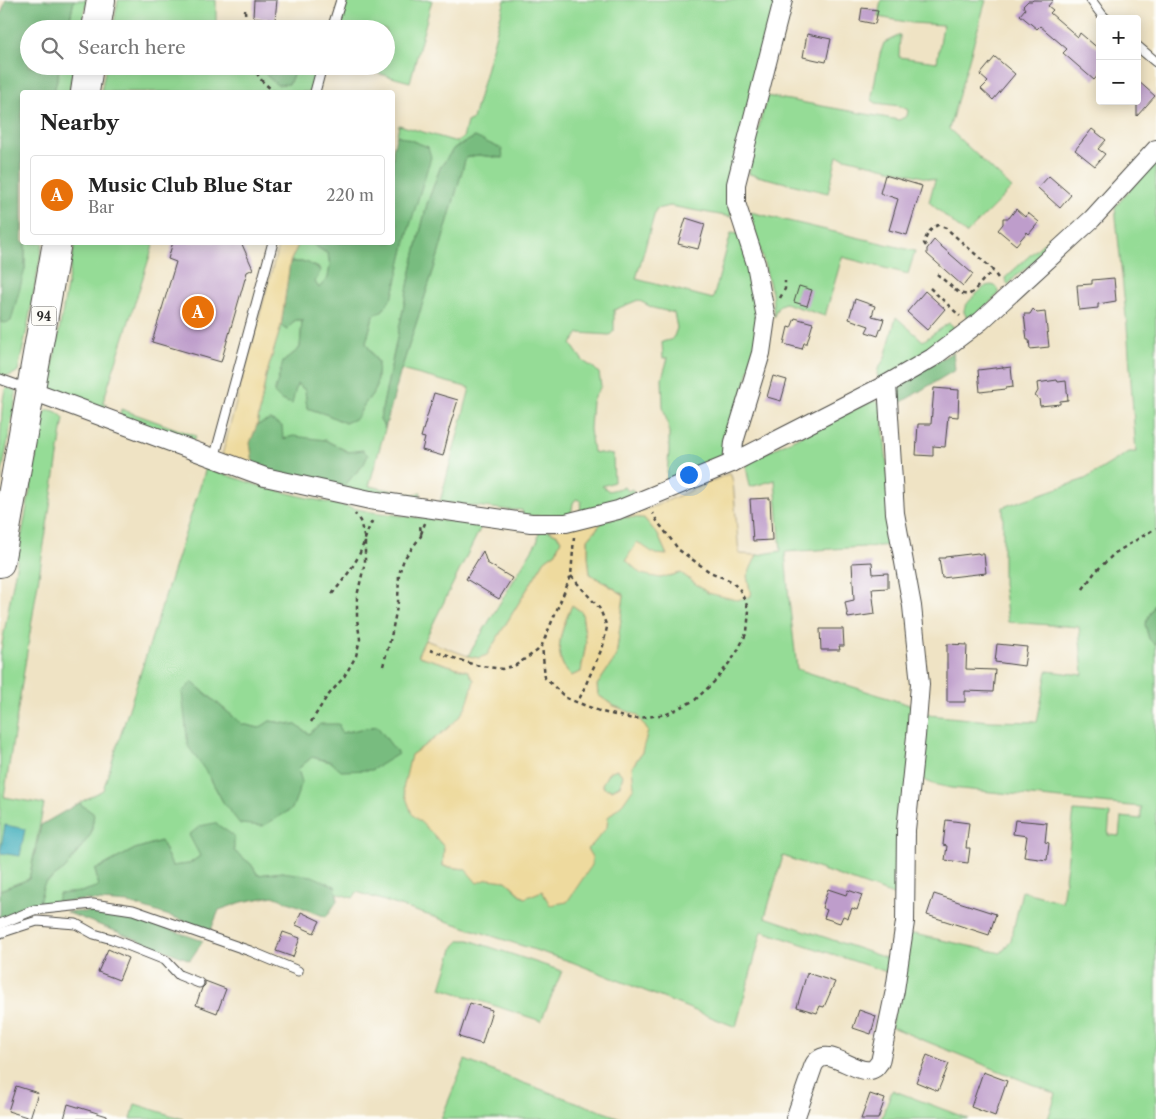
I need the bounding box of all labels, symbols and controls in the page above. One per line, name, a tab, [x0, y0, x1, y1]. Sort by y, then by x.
map controls	[1096, 15, 1141, 105]
button: +	[1096, 15, 1141, 60]
search box	[20, 20, 395, 75]
icon: search	[38, 34, 66, 62]
text: Search here	[78, 36, 186, 59]
button: −	[1096, 60, 1141, 105]
text: Nearby	[40, 110, 119, 135]
text: Music Club Blue Star	[88, 174, 292, 197]
text: A	[51, 185, 63, 205]
text: 220 m	[326, 185, 374, 205]
text: Bar	[88, 197, 114, 217]
pin: A	[182, 293, 214, 331]
road number: 94	[32, 306, 56, 326]
your location	[676, 462, 702, 488]

